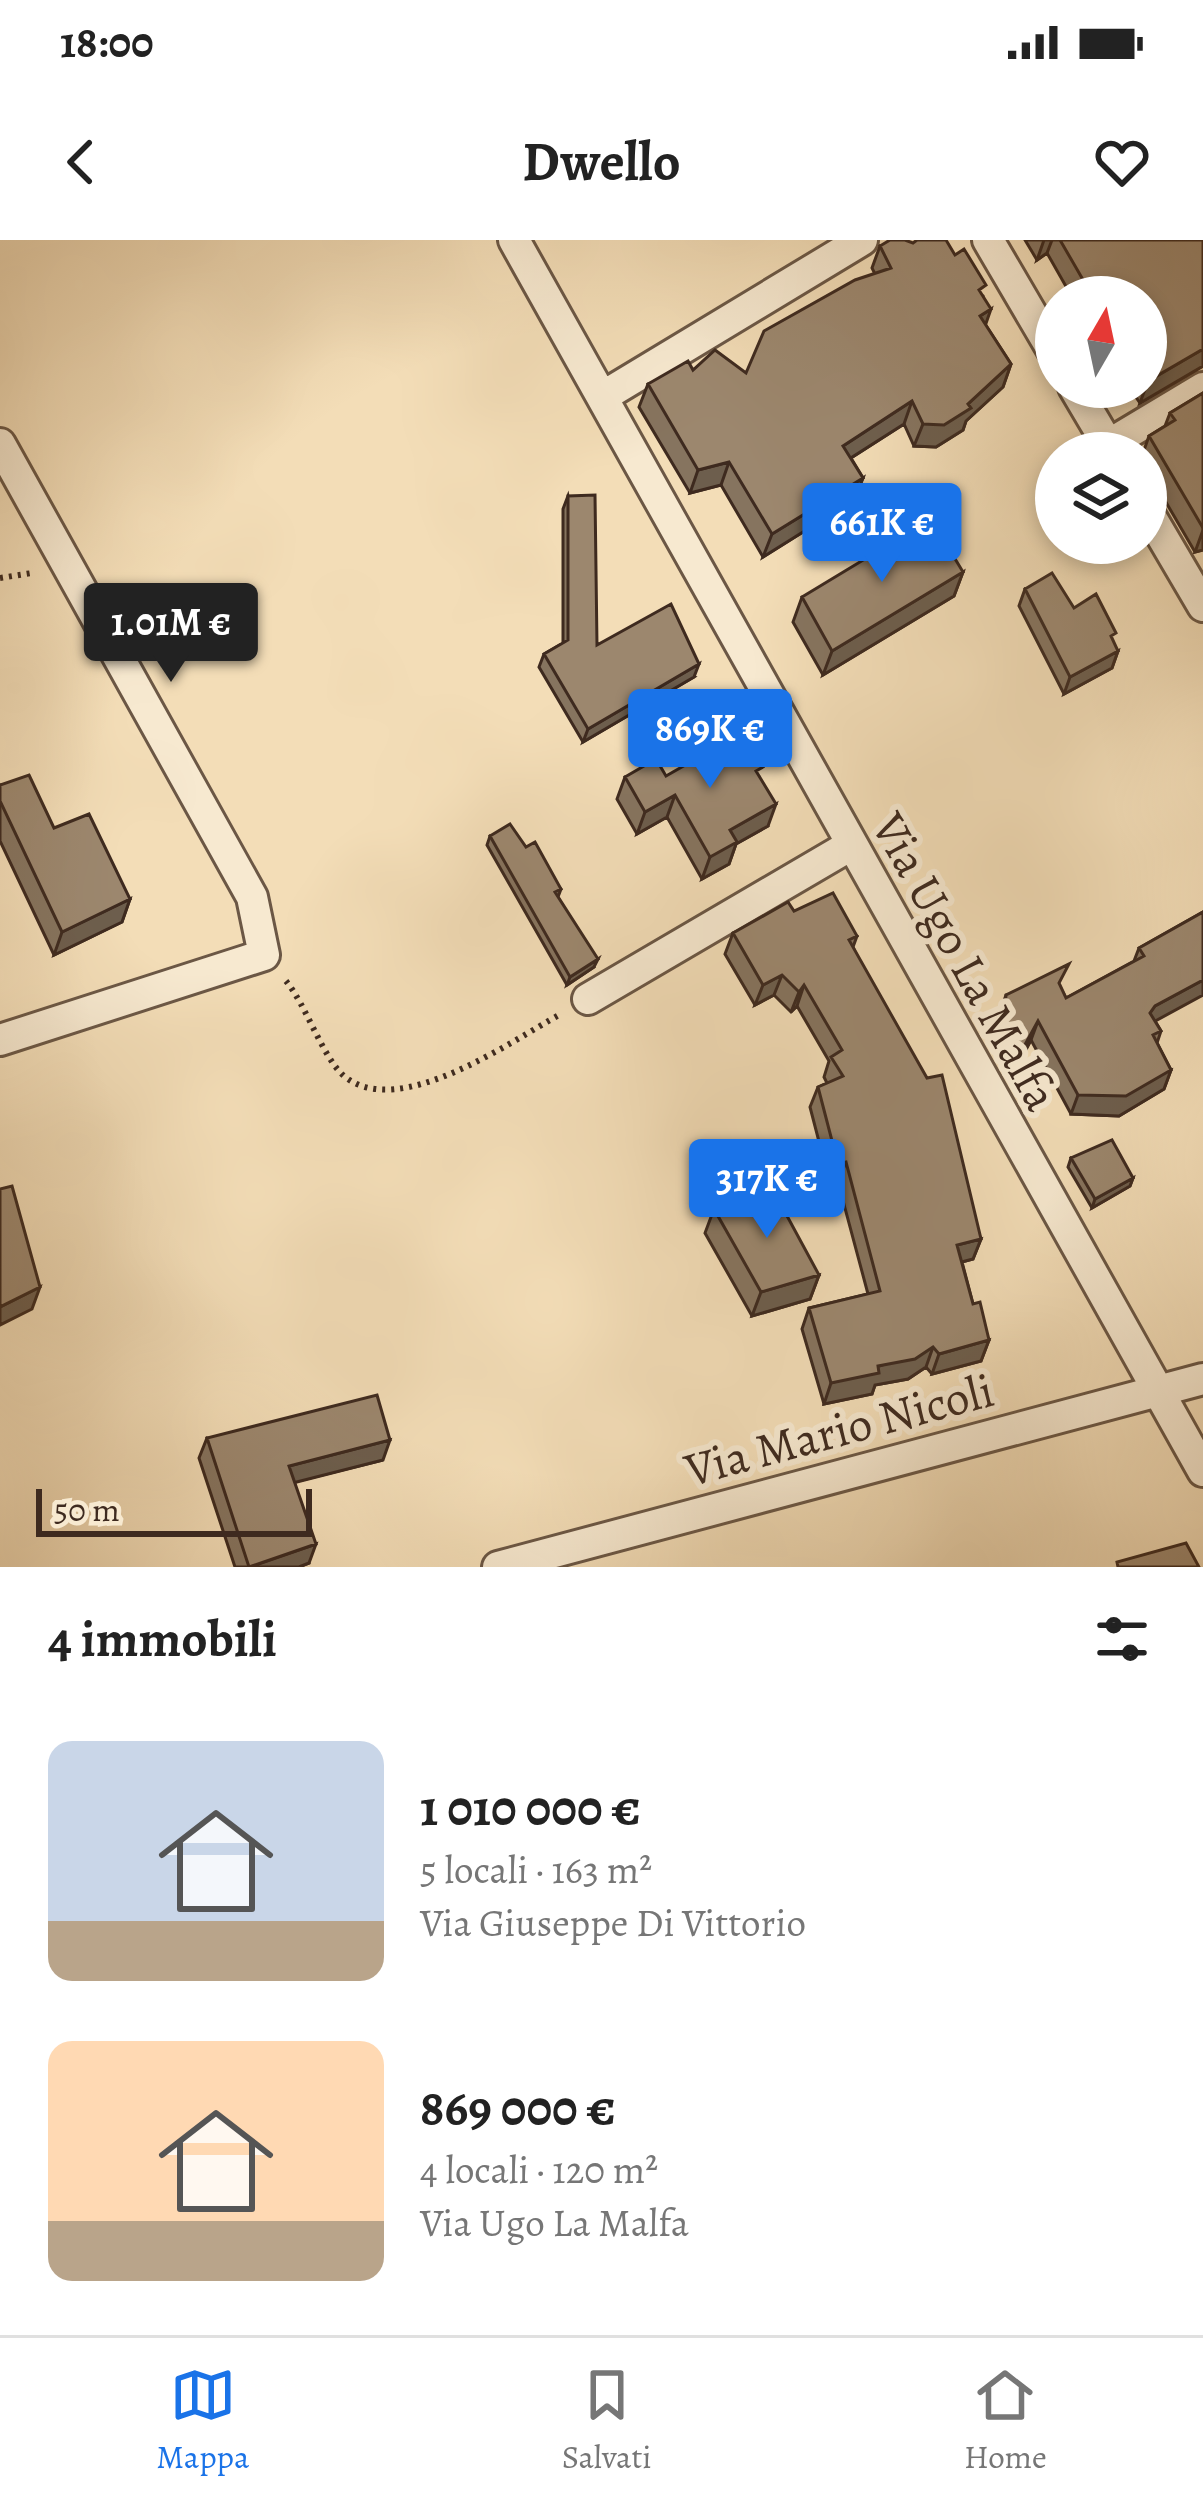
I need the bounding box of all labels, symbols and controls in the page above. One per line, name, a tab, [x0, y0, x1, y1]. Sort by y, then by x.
text: 18:00	[60, 11, 154, 73]
text: Dwello	[522, 125, 681, 199]
icon: back	[48, 129, 114, 195]
icon: heart	[1089, 129, 1155, 195]
north arrow	[1035, 276, 1167, 408]
map controls	[1035, 276, 1167, 564]
button: layers	[1035, 432, 1167, 564]
pin: 661K €	[784, 483, 980, 585]
text: 661K €	[829, 495, 935, 548]
pin: 1.01M €	[60, 583, 282, 685]
text: 1.01M €	[111, 595, 231, 648]
pin: 869K €	[612, 689, 808, 791]
text: 869K €	[655, 701, 765, 754]
street label: Via Ugo La Malfa	[856, 800, 1075, 1123]
pin: 317K €	[669, 1139, 865, 1241]
text: 317K €	[716, 1151, 818, 1204]
street label: Via Mario Nicoli	[677, 1357, 1001, 1503]
scale bar	[36, 1483, 312, 1536]
text: 50 m	[54, 1487, 120, 1532]
text: 4 immobili	[48, 1604, 277, 1674]
icon: filters	[1089, 1606, 1155, 1672]
text: 1 010 000 €	[420, 1773, 641, 1843]
icon: home	[144, 1789, 288, 1933]
text: 5 locali · 163 m²	[420, 1843, 652, 1896]
text: Via Giuseppe Di Vittorio	[420, 1896, 806, 1949]
text: 869 000 €	[420, 2073, 616, 2143]
icon: home	[144, 2089, 288, 2233]
text: 4 locali · 120 m²	[420, 2143, 658, 2196]
text: Via Ugo La Malfa	[420, 2196, 689, 2249]
tab: Mappa	[156, 2362, 249, 2479]
tab: Salvati	[562, 2362, 652, 2479]
tab: Home	[964, 2362, 1047, 2479]

